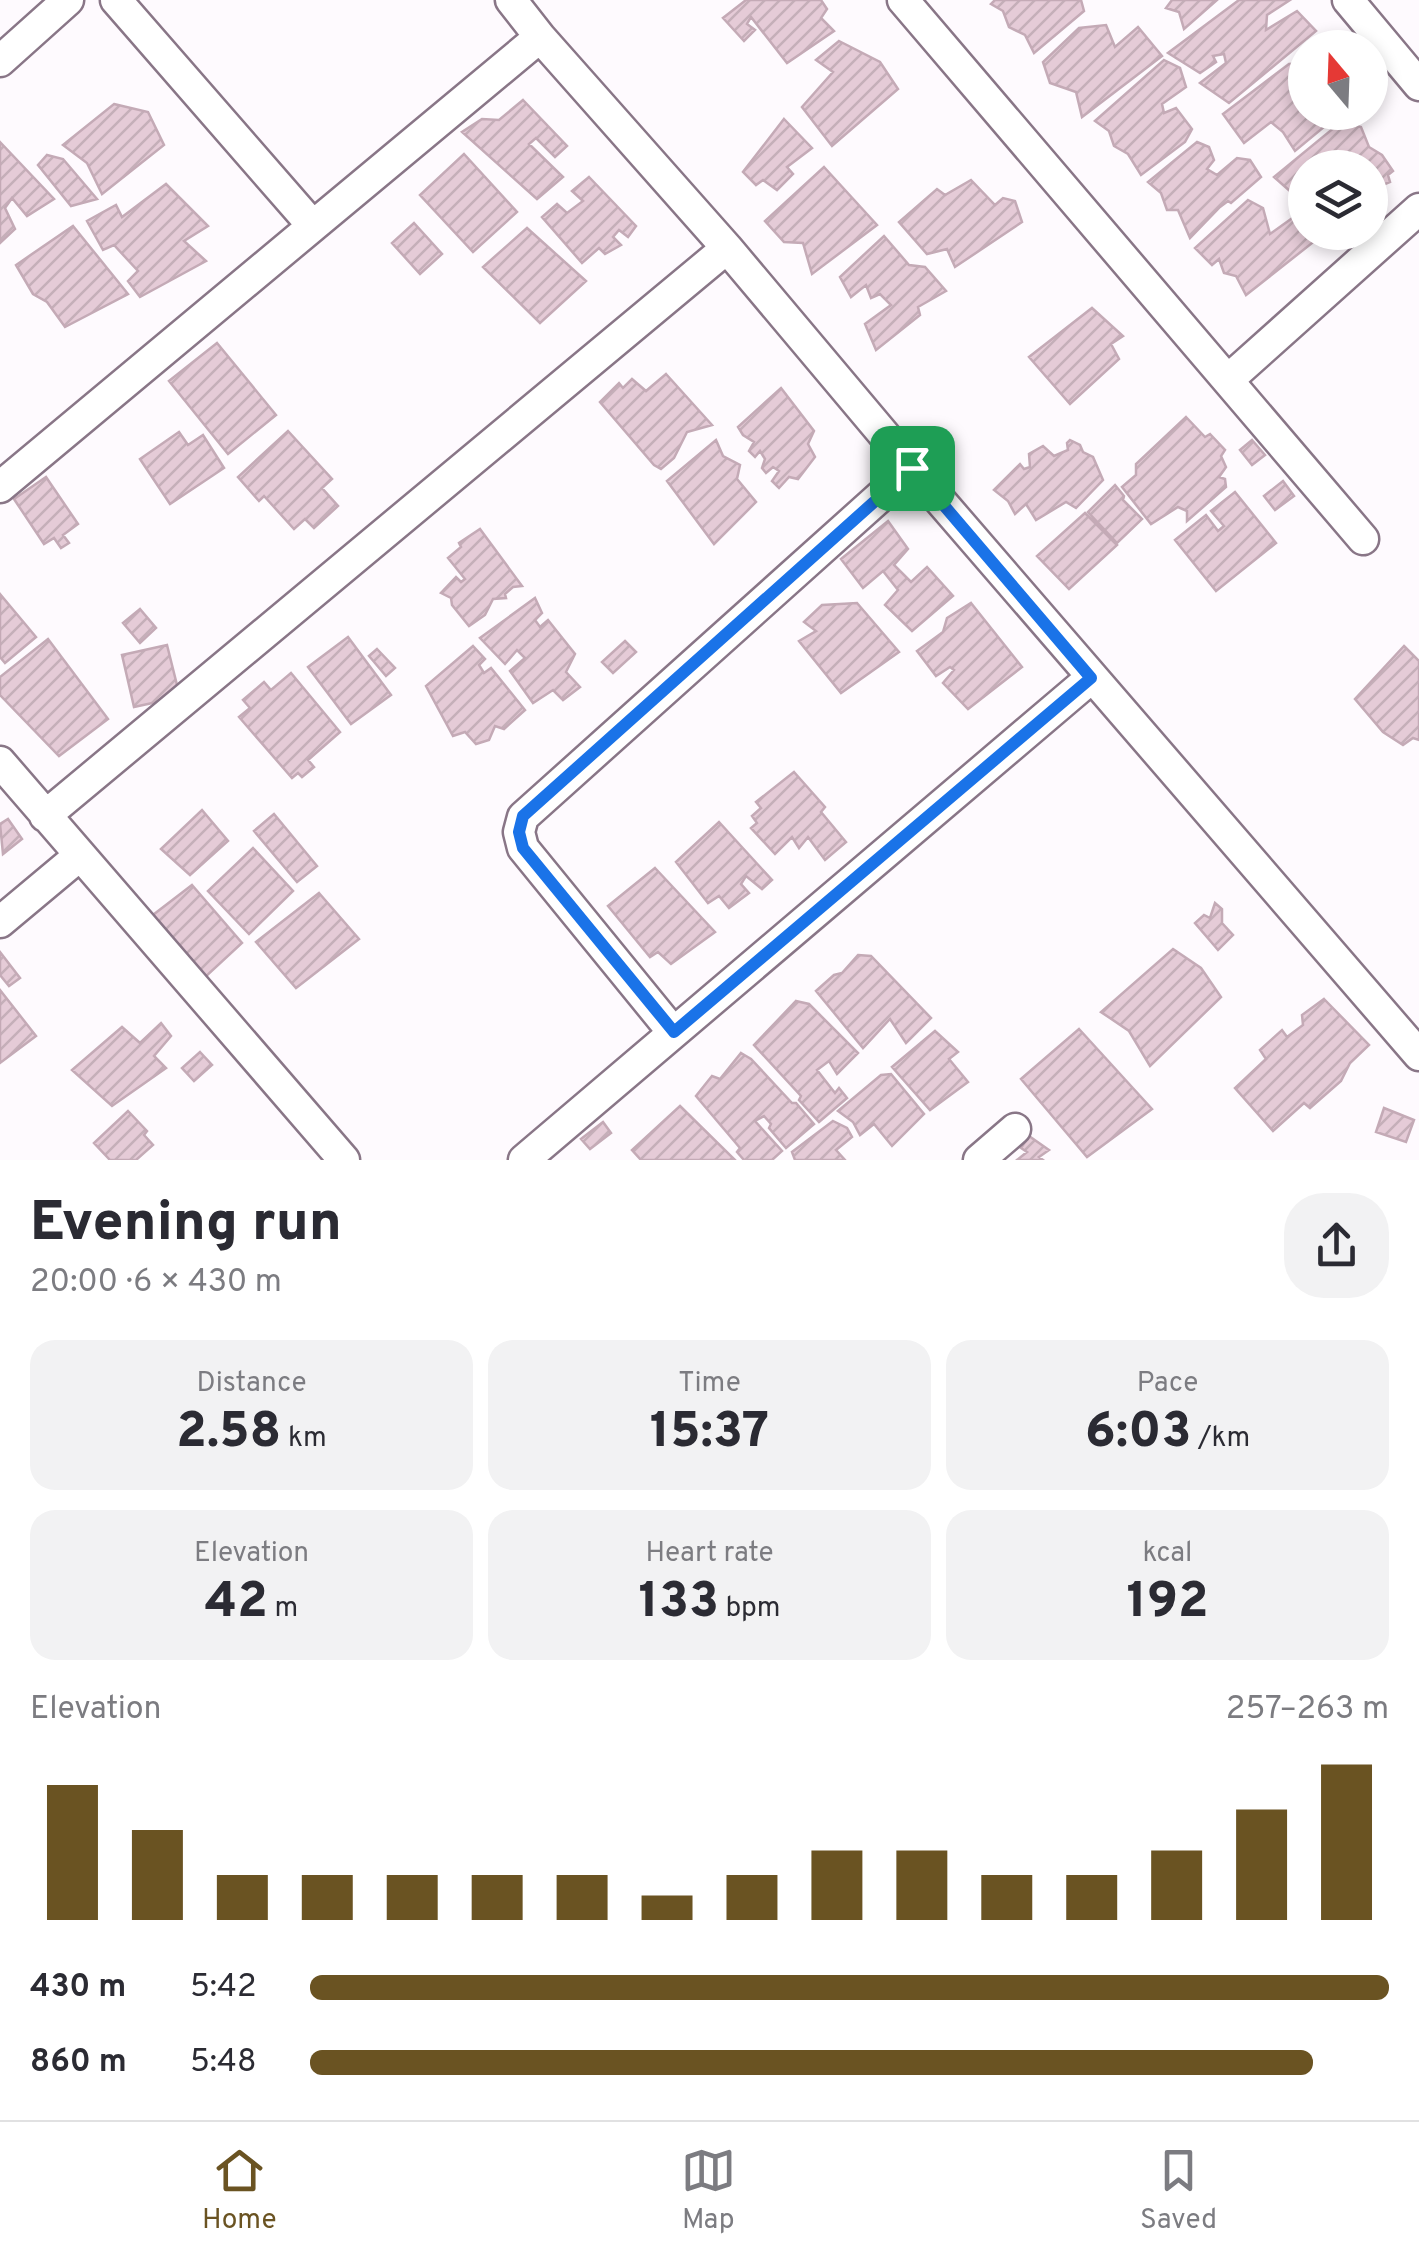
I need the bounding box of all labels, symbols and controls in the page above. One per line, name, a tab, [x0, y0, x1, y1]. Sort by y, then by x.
north arrow	[1288, 30, 1388, 130]
map controls	[1288, 30, 1388, 250]
button: layers	[1288, 150, 1388, 250]
pin	[870, 426, 955, 511]
icon: arrive	[885, 441, 940, 496]
text: Evening run	[30, 1190, 342, 1260]
button: share	[1284, 1193, 1389, 1298]
text: 20:00 · 6 × 430 m	[30, 1263, 282, 1303]
text: Distance	[197, 1366, 306, 1402]
text: Time	[678, 1366, 741, 1402]
text: Pace	[1137, 1366, 1198, 1402]
text: 2.58	[176, 1402, 281, 1465]
text: 15:37	[650, 1402, 769, 1465]
text: 6:03	[1085, 1402, 1191, 1465]
text: km	[281, 1421, 327, 1457]
text: /km	[1191, 1421, 1250, 1457]
text: Elevation	[194, 1536, 309, 1572]
text: Heart rate	[645, 1536, 774, 1572]
text: kcal	[1143, 1536, 1192, 1572]
text: 42	[205, 1572, 268, 1635]
text: 133	[639, 1572, 719, 1635]
text: 192	[1126, 1572, 1209, 1635]
text: m	[268, 1591, 298, 1627]
text: bpm	[719, 1591, 780, 1627]
text: Elevation	[30, 1690, 162, 1730]
text: 257–263 m	[1226, 1690, 1389, 1730]
text: 430 m	[30, 1968, 126, 2008]
text: 5:42	[190, 1968, 257, 2008]
text: 860 m	[30, 2043, 127, 2083]
text: 5:48	[190, 2043, 257, 2083]
tab: Home	[202, 2143, 276, 2239]
tab: Map	[681, 2143, 736, 2239]
tab: Saved	[1140, 2143, 1217, 2239]

